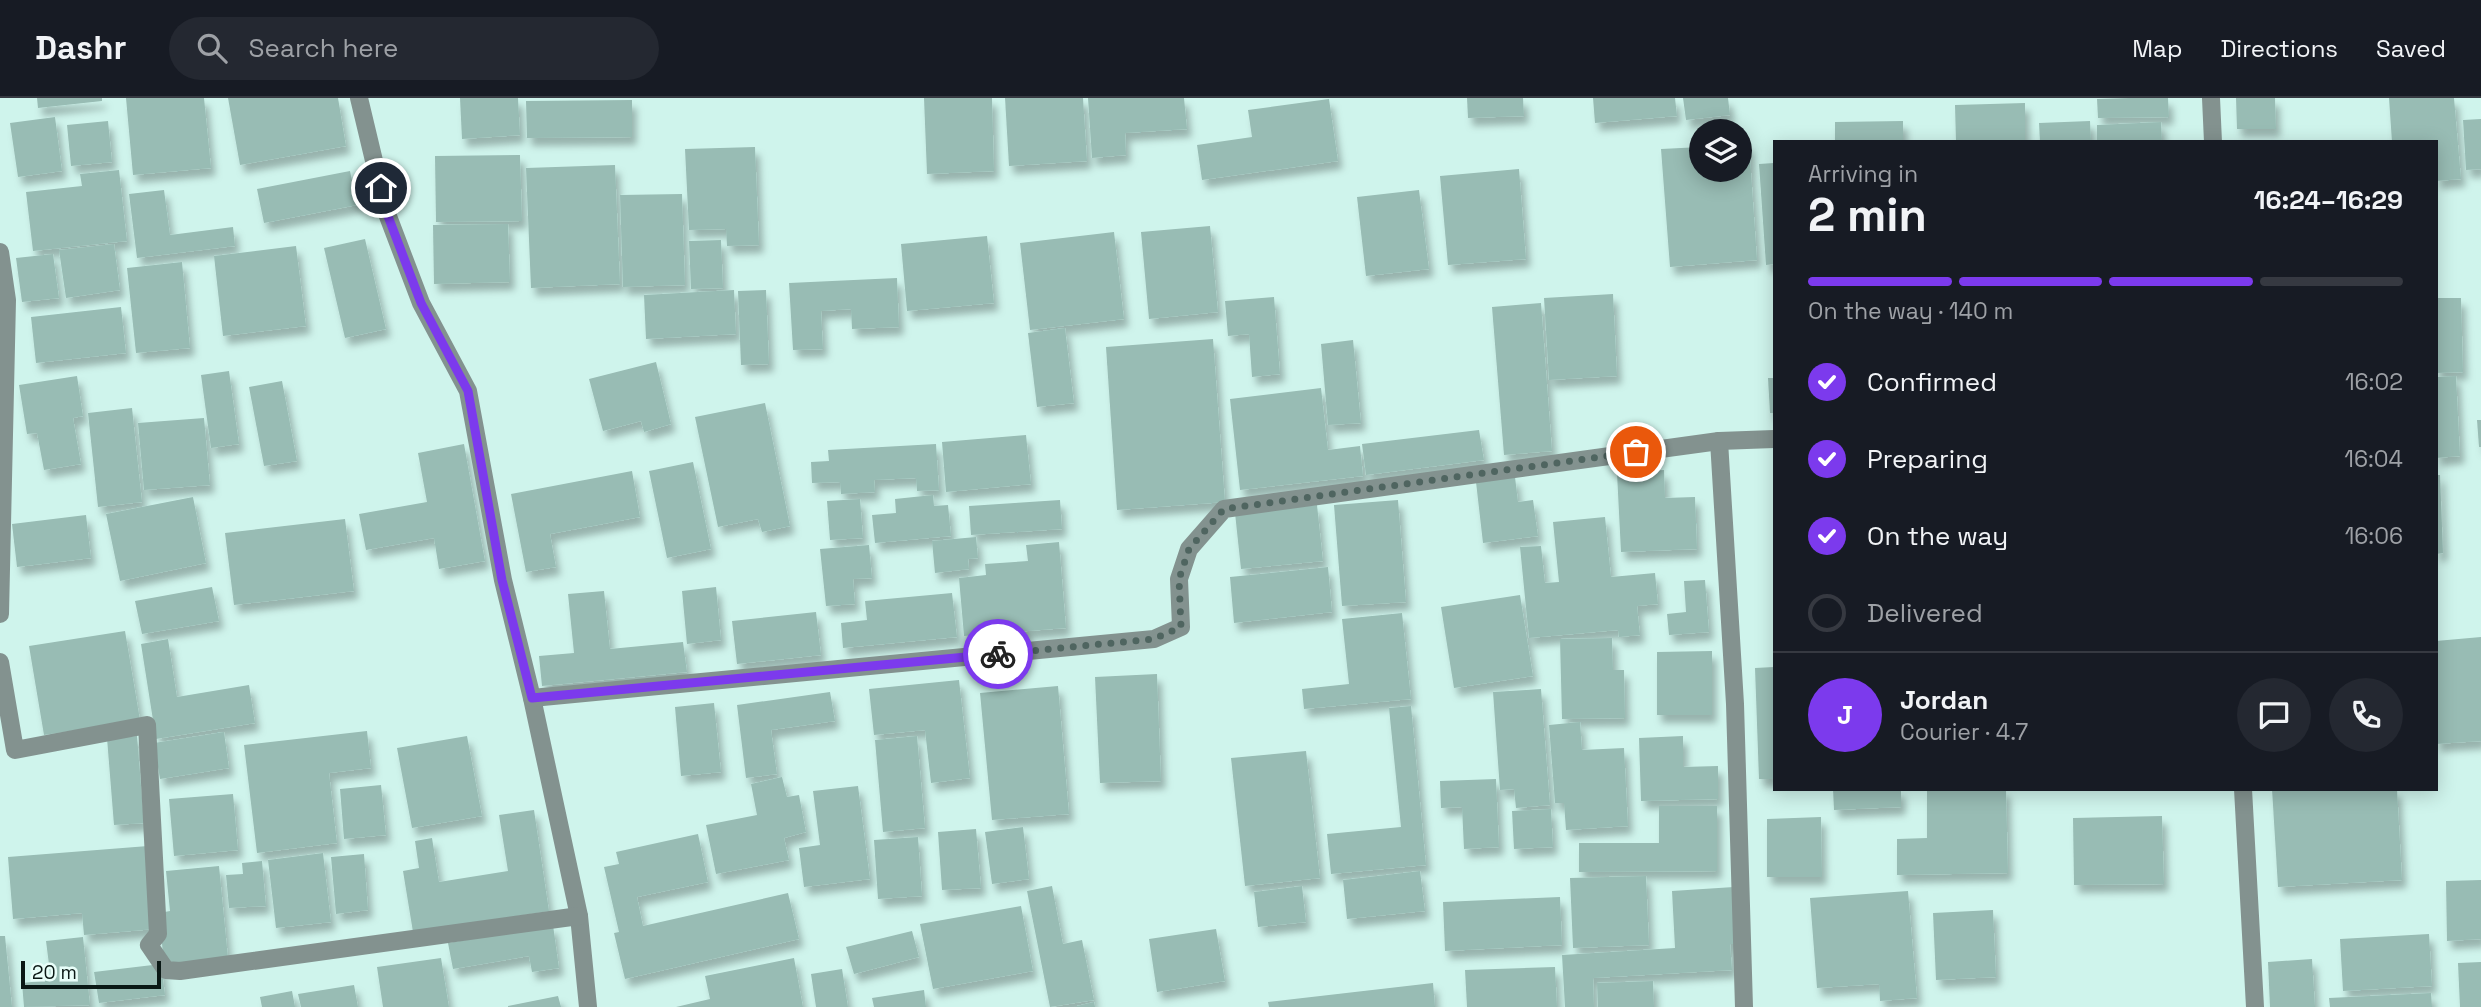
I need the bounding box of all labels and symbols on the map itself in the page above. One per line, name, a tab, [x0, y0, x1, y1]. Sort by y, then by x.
pin	[351, 158, 411, 218]
pin	[1606, 422, 1666, 482]
courier	[963, 619, 1033, 689]
scale bar	[21, 958, 161, 990]

